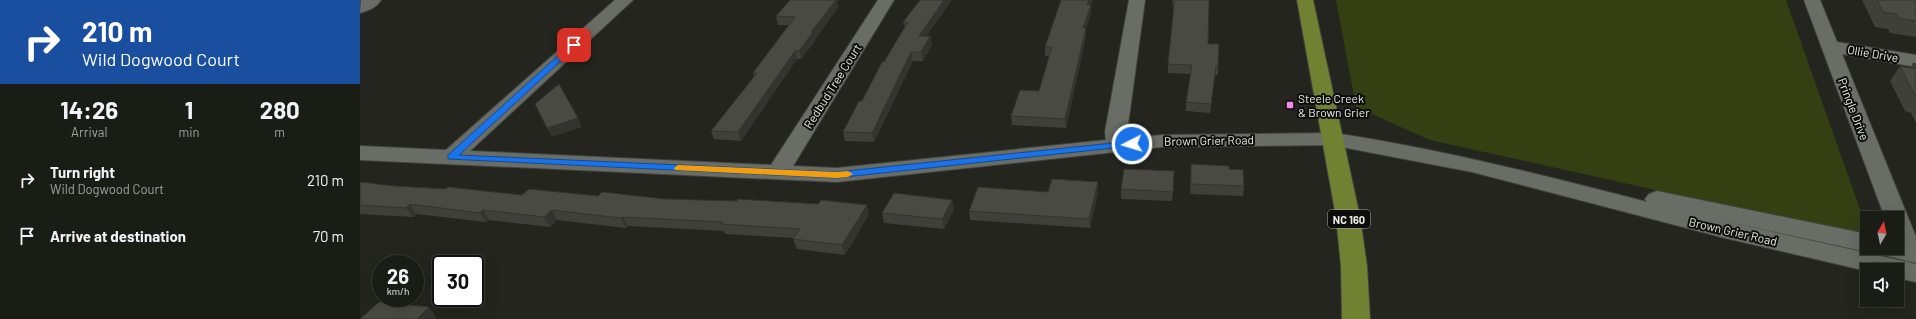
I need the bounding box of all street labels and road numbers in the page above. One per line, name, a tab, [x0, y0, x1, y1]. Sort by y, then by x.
street label: Redbud Tree Court	[800, 41, 864, 131]
street label: Ollie Drive	[1846, 42, 1900, 64]
street label: Pringle Drive	[1836, 76, 1872, 142]
street label: Brown Grier Road	[1164, 132, 1254, 148]
road number: NC 160	[1328, 210, 1370, 228]
street label: Brown Grier Road	[1688, 214, 1778, 248]

